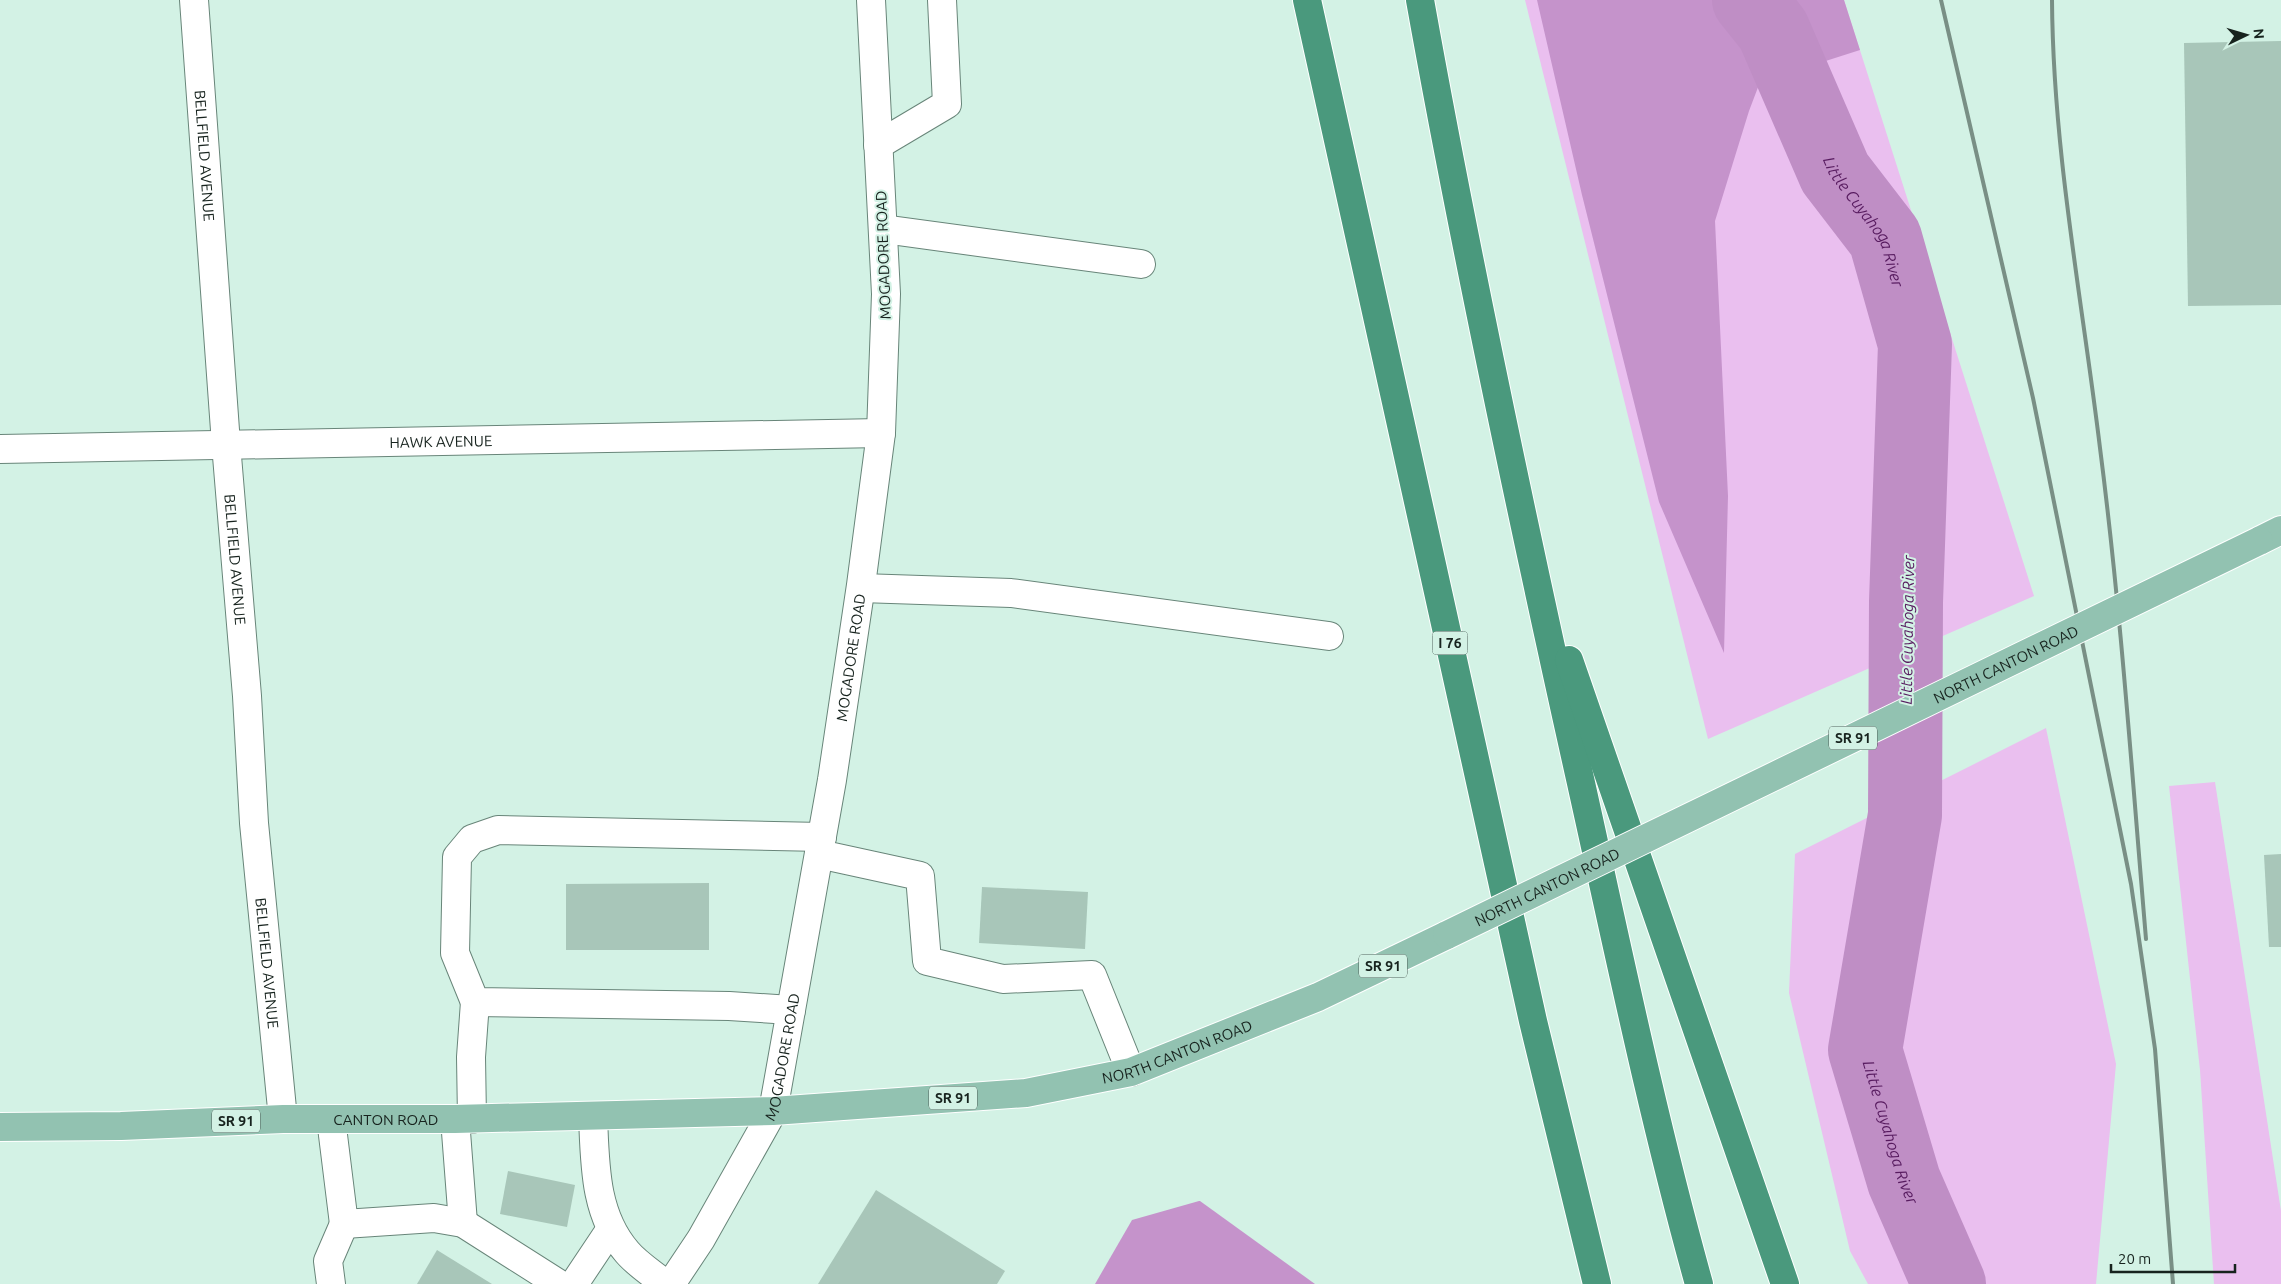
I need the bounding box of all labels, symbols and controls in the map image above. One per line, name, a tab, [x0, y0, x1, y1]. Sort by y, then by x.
north arrow	[2221, 10, 2271, 60]
text: N	[2251, 28, 2267, 40]
street label: BELLFIELD AVENUE	[192, 89, 218, 222]
water label: Little Cuyahoga River	[1820, 154, 1908, 290]
street label: MOGADORE ROAD	[872, 190, 894, 320]
street label: HAWK AVENUE	[389, 432, 492, 450]
street label: BELLFIELD AVENUE	[222, 493, 250, 626]
water label: Little Cuyahoga River	[1897, 554, 1917, 705]
street label: MOGADORE ROAD	[832, 592, 868, 723]
street label: NORTH CANTON ROAD	[1930, 622, 2081, 706]
road number: I 76	[1432, 632, 1468, 654]
road number: SR 91	[1829, 726, 1877, 750]
street label: NORTH CANTON ROAD	[1472, 844, 1622, 929]
street label: BELLFIELD AVENUE	[253, 897, 283, 1029]
road number: SR 91	[1359, 954, 1407, 978]
street label: MOGADORE ROAD	[761, 992, 802, 1123]
street label: NORTH CANTON ROAD	[1100, 1016, 1254, 1086]
water label: Little Cuyahoga River	[1860, 1058, 1922, 1208]
road number: SR 91	[929, 1086, 977, 1110]
road number: SR 91	[212, 1110, 260, 1132]
street label: CANTON ROAD	[333, 1111, 438, 1128]
scale bar	[2111, 1242, 2235, 1274]
text: 20 m	[2118, 1250, 2151, 1267]

